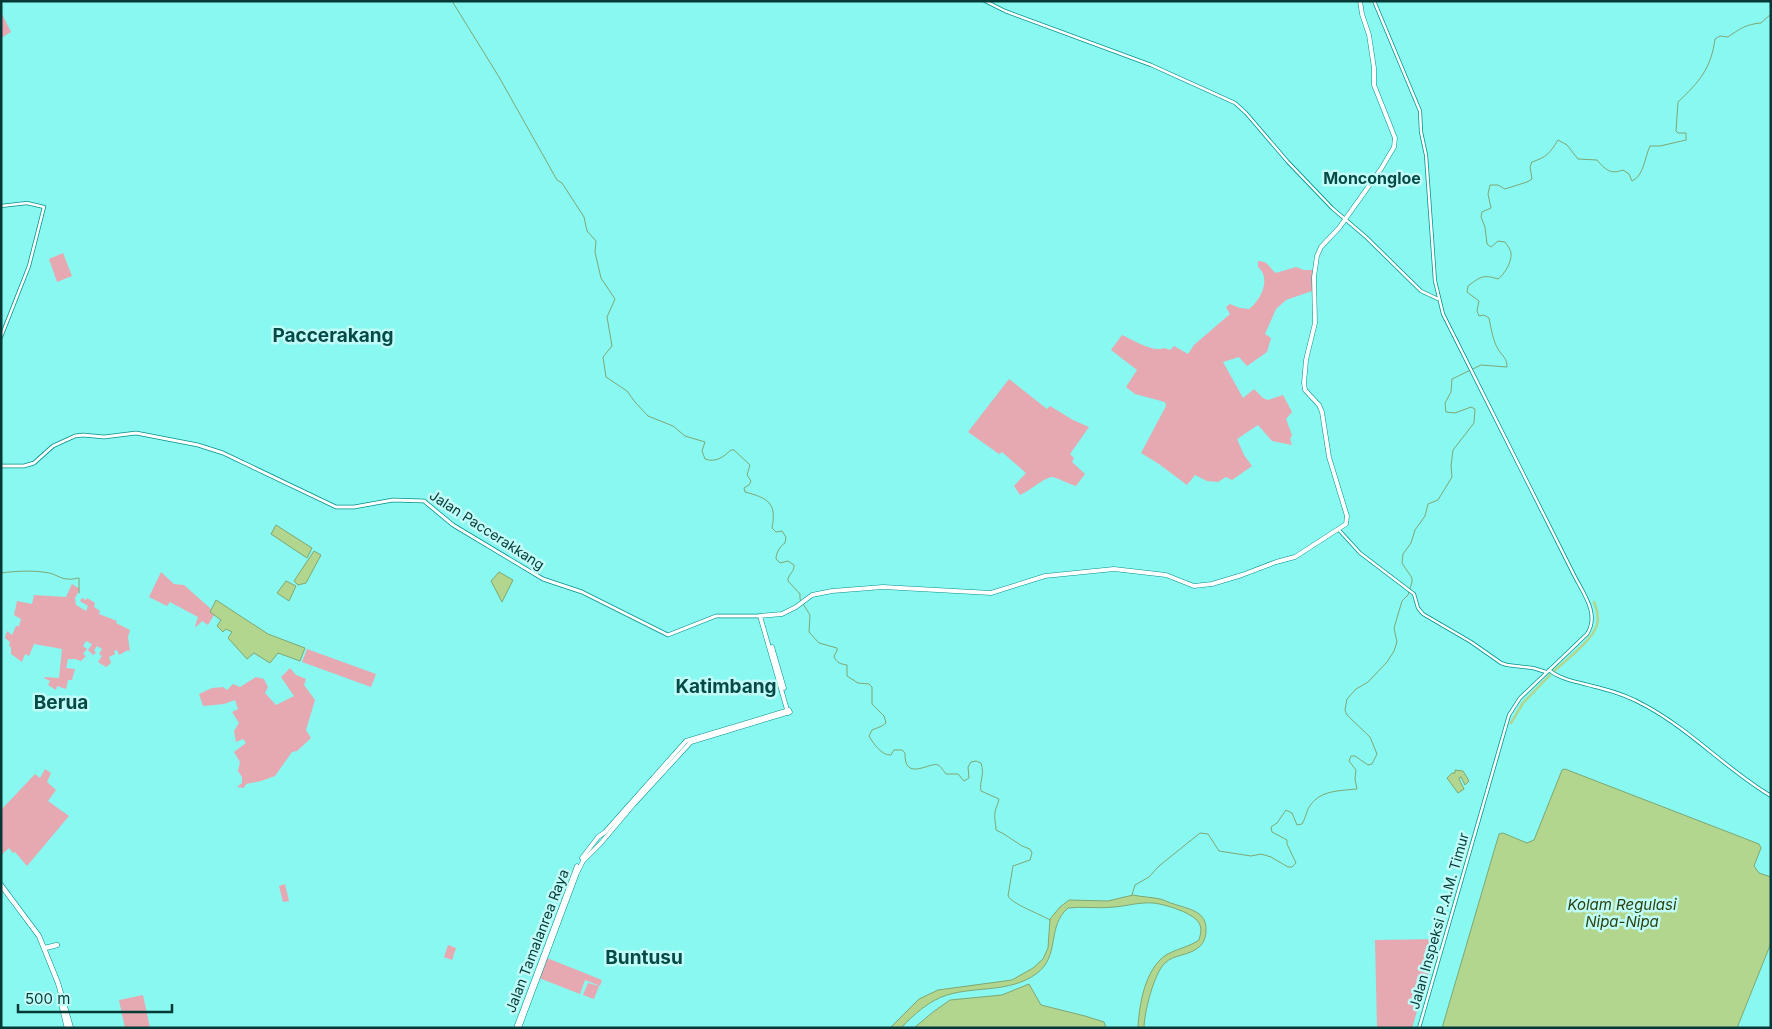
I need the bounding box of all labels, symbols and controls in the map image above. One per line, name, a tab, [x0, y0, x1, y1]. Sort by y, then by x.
district label: Moncongloe	[1323, 168, 1421, 188]
district label: Paccerakang	[272, 324, 394, 347]
street label: Jalan Paccerakkang	[427, 486, 548, 573]
district label: Katimbang	[675, 675, 777, 698]
district label: Berua	[34, 691, 88, 714]
street label: Jalan Inspeksi P.A.M. Timur	[1405, 831, 1472, 1011]
street label: Jalan Tamalanrea Raya	[501, 867, 572, 1015]
water label: Kolam Regulasi Nipa-Nipa	[1567, 895, 1677, 931]
district label: Buntusu	[605, 946, 683, 969]
scale bar	[18, 982, 171, 1014]
text: 500 m	[25, 989, 70, 1008]

